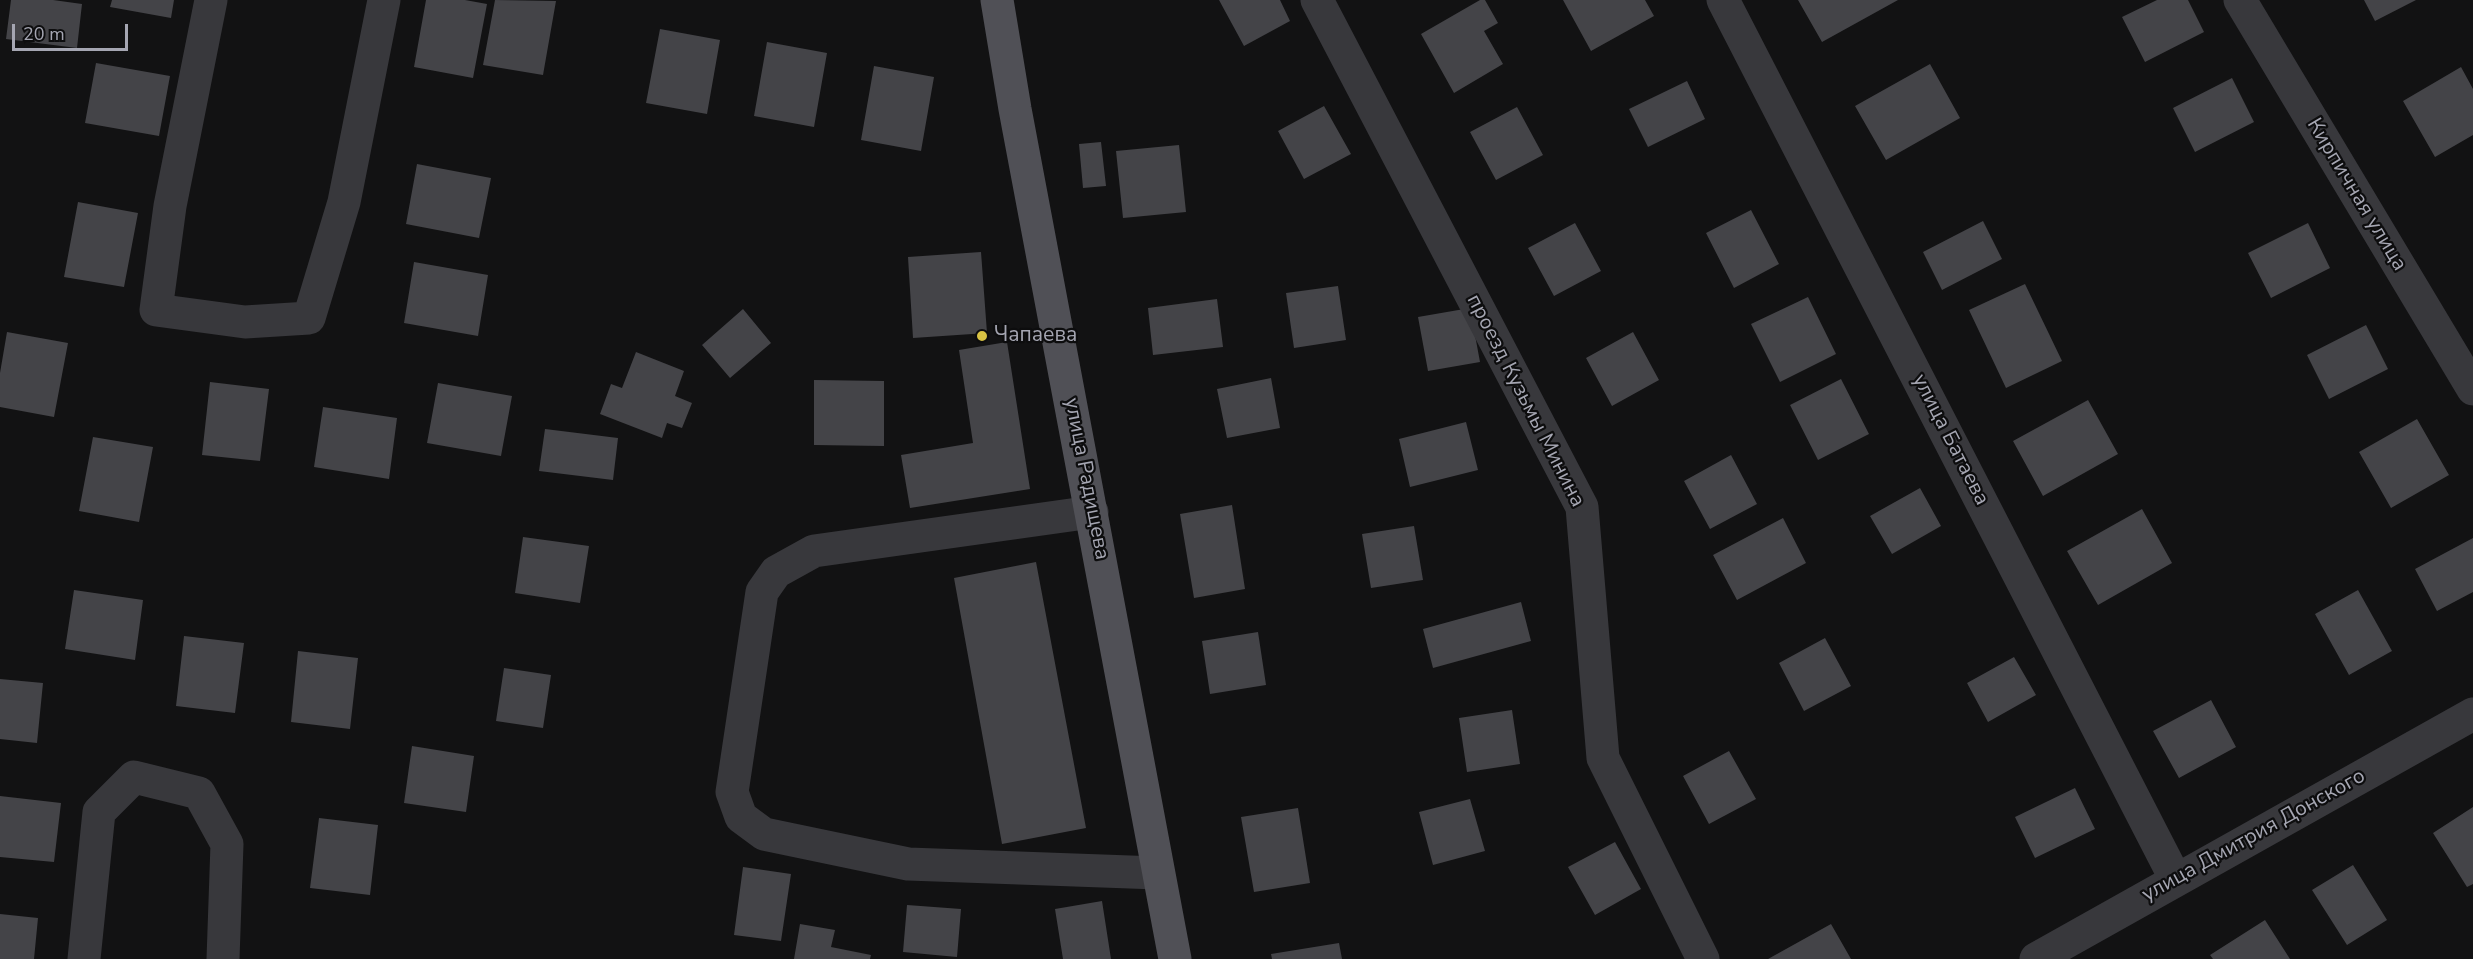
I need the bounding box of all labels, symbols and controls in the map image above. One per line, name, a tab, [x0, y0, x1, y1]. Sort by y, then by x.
scale bar	[15, 12, 130, 50]
text: 20 m	[23, 22, 65, 46]
street label: Кирпичная улица	[2301, 114, 2411, 276]
street label: проезд Кузьмы Минина	[1460, 291, 1590, 511]
place label: Чапаева	[994, 323, 1077, 349]
marker: Чапаева	[975, 329, 989, 343]
street label: улица Батаева	[1906, 370, 1994, 510]
street label: улица Радищева	[1058, 396, 1114, 562]
street label: улица Дмитрия Донского	[2138, 764, 2370, 908]

